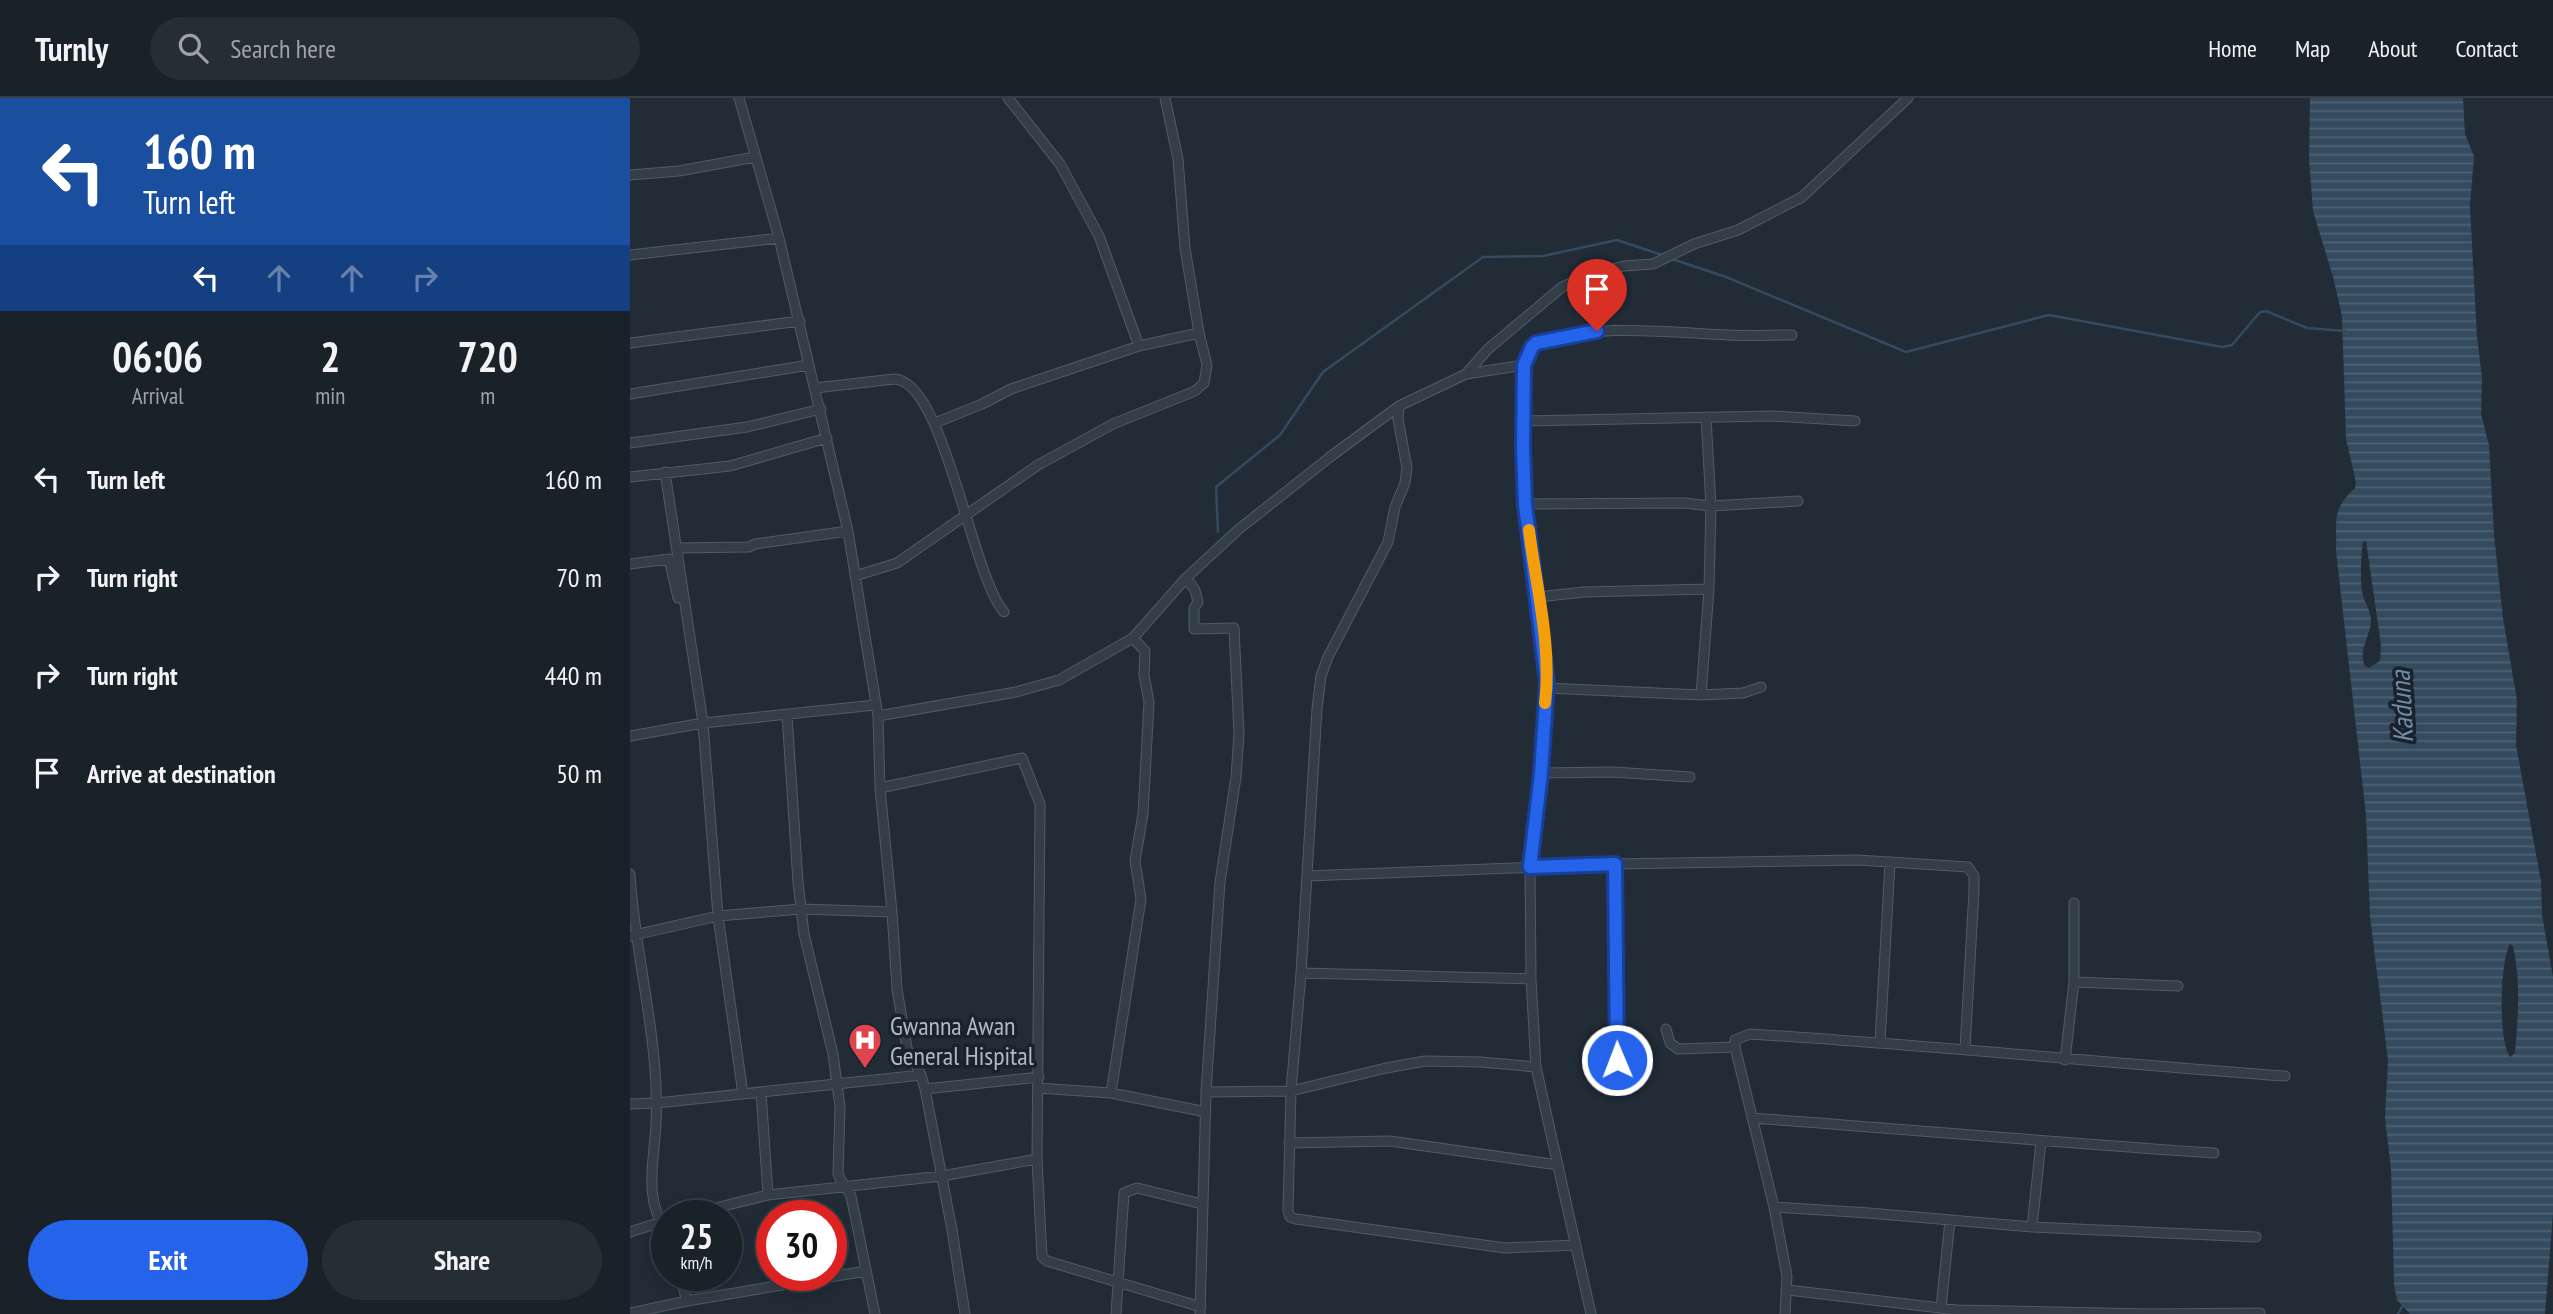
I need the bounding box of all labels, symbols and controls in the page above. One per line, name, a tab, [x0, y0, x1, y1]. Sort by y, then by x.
search box	[150, 17, 640, 80]
text: Turnly	[35, 27, 108, 70]
icon: search	[174, 29, 212, 67]
text: Search here	[230, 32, 336, 65]
text: Home	[2208, 33, 2257, 64]
text: Map	[2295, 33, 2330, 64]
text: About	[2368, 33, 2417, 64]
text: Contact	[2455, 33, 2518, 64]
text: 160 m	[143, 119, 256, 183]
icon: left	[28, 126, 119, 217]
text: Turn left	[143, 181, 235, 223]
icon: left	[187, 259, 225, 297]
icon: ahead	[260, 259, 298, 297]
icon: ahead	[333, 259, 371, 297]
icon: right	[406, 259, 444, 297]
pin	[1567, 259, 1627, 331]
icon: arrive	[1578, 270, 1616, 308]
text: 06:06	[112, 329, 203, 384]
text: 2	[320, 329, 340, 384]
text: 720	[458, 329, 518, 384]
text: Arrival	[132, 381, 184, 410]
text: min	[315, 381, 345, 410]
text: m	[480, 381, 495, 410]
icon: left	[28, 460, 66, 498]
text: Turn left	[87, 463, 165, 496]
text: 160 m	[544, 463, 602, 496]
icon: right	[28, 558, 66, 596]
text: Turn right	[87, 561, 178, 594]
text: 70 m	[556, 561, 602, 594]
icon: right	[28, 656, 66, 694]
text: Turn right	[87, 659, 178, 692]
text: 440 m	[544, 659, 602, 692]
water label: Kaduna	[2381, 668, 2421, 744]
icon: arrive	[28, 754, 66, 792]
text: Arrive at destination	[87, 757, 276, 790]
text: 50 m	[556, 757, 602, 790]
place label: Gwanna Awan General Hispital	[890, 1009, 1034, 1072]
hospital icon: Gwanna Awan General Hispital	[846, 1021, 884, 1070]
position arrow	[1580, 1023, 1654, 1097]
speed limit sign: 30	[756, 1200, 847, 1291]
text: 25	[680, 1213, 713, 1259]
button: Exit	[28, 1220, 308, 1300]
button: Share	[322, 1220, 602, 1300]
text: km/h	[681, 1251, 712, 1274]

